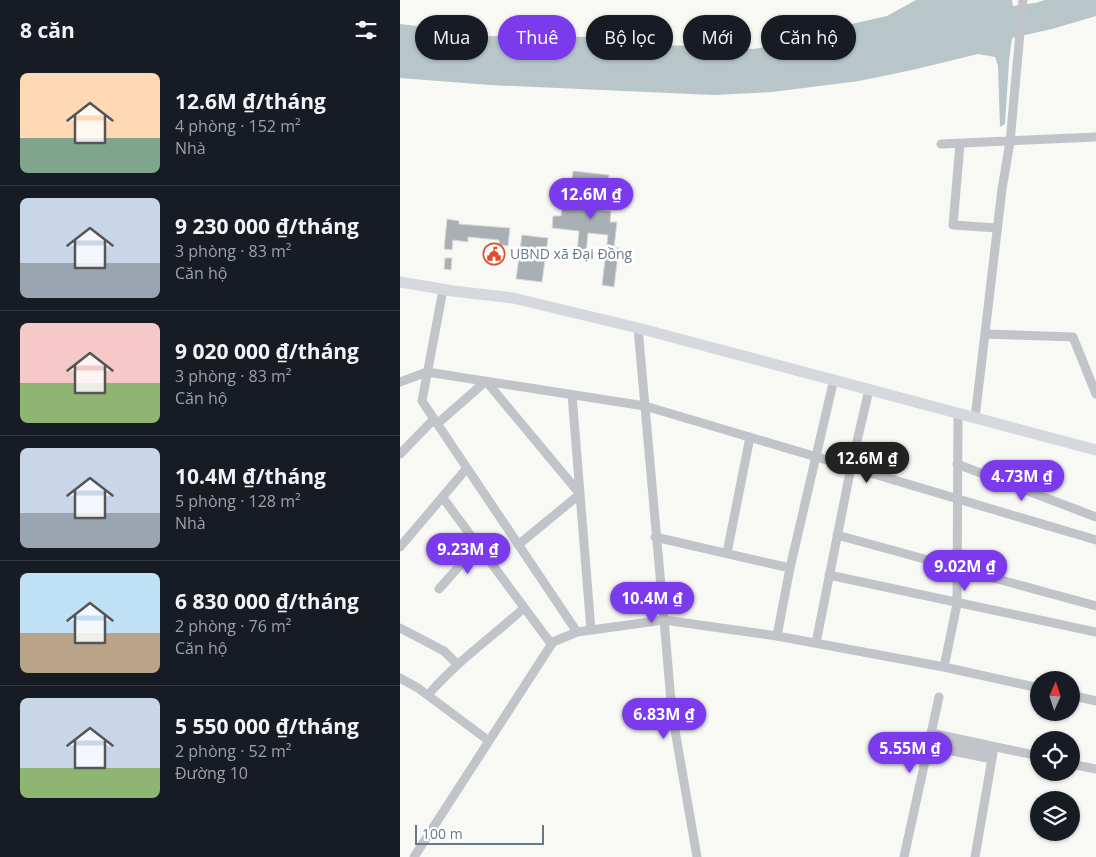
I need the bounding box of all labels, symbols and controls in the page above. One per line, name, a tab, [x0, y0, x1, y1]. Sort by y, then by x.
chip: Mua	[415, 15, 488, 60]
chip: Thuê	[498, 15, 576, 60]
chip: Bộ lọc	[586, 15, 673, 60]
chip: Mới	[683, 15, 751, 60]
chip: Căn hộ	[761, 15, 856, 60]
text: 8 căn	[20, 16, 75, 44]
icon: filters	[352, 16, 380, 44]
text: 12.6M ₫/tháng	[175, 87, 326, 115]
icon: home	[60, 93, 120, 153]
text: 4 phòng · 152 m²	[175, 115, 301, 137]
text: Nhà	[175, 137, 206, 159]
pin: 12.6M ₫	[545, 178, 637, 220]
text: 12.6M ₫	[560, 183, 622, 205]
text: 9 230 000 ₫/tháng	[175, 212, 359, 240]
icon: home	[60, 218, 120, 278]
text: 3 phòng · 83 m²	[175, 240, 291, 262]
public building icon: UBND xã Đại Đồng	[482, 242, 506, 266]
place label: UBND xã Đại Đồng	[510, 244, 633, 263]
text: Căn hộ	[175, 262, 227, 284]
text: 9 020 000 ₫/tháng	[175, 337, 359, 365]
icon: home	[60, 343, 120, 403]
text: 3 phòng · 83 m²	[175, 365, 291, 387]
text: Căn hộ	[175, 387, 227, 409]
pin: 12.6M ₫	[821, 442, 913, 484]
text: 12.6M ₫	[836, 447, 898, 469]
pin: 4.73M ₫	[976, 460, 1068, 502]
text: 10.4M ₫/tháng	[175, 462, 326, 490]
text: 4.73M ₫	[991, 465, 1053, 487]
icon: home	[60, 468, 120, 528]
text: 5 phòng · 128 m²	[175, 490, 301, 512]
text: Nhà	[175, 512, 206, 534]
pin: 9.23M ₫	[422, 532, 514, 575]
text: 9.23M ₫	[437, 538, 499, 560]
pin: 9.02M ₫	[919, 550, 1011, 592]
text: 9.02M ₫	[934, 555, 996, 577]
pin: 10.4M ₫	[606, 582, 698, 624]
text: 6 830 000 ₫/tháng	[175, 587, 359, 615]
text: 10.4M ₫	[621, 587, 683, 609]
icon: home	[60, 593, 120, 653]
text: 2 phòng · 76 m²	[175, 615, 291, 637]
text: Căn hộ	[175, 637, 227, 659]
north arrow	[1030, 671, 1080, 721]
map controls	[1030, 671, 1080, 841]
pin: 6.83M ₫	[618, 698, 710, 740]
text: 6.83M ₫	[633, 703, 695, 725]
text: 5 550 000 ₫/tháng	[175, 712, 359, 740]
icon: home	[60, 718, 120, 778]
button: locate	[1030, 731, 1080, 781]
pin: 5.55M ₫	[864, 732, 956, 774]
text: 5.55M ₫	[879, 737, 941, 759]
text: 2 phòng · 52 m²	[175, 740, 291, 762]
text: Đường 10	[175, 762, 248, 784]
button: layers	[1030, 791, 1080, 841]
scale bar	[415, 822, 544, 845]
text: 100 m	[422, 824, 463, 843]

